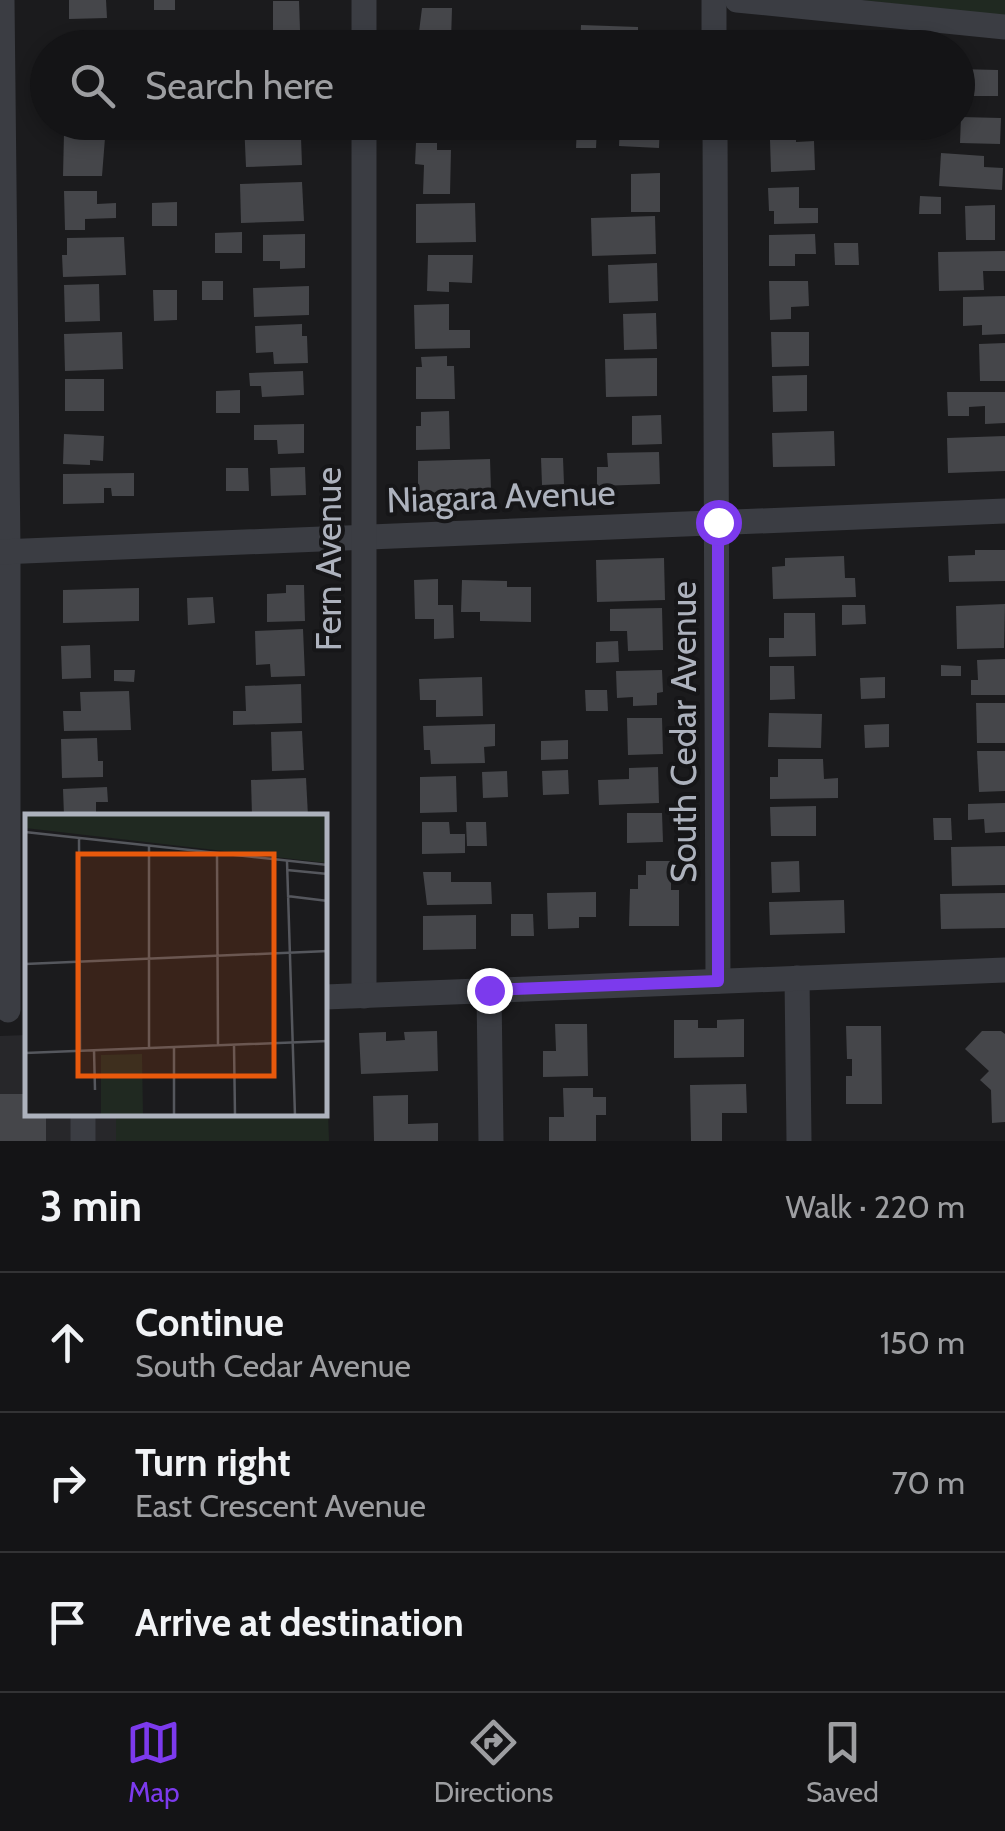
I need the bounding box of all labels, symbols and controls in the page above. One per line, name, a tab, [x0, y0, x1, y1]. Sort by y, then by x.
search box	[30, 30, 975, 140]
icon: search	[65, 58, 120, 113]
text: Search here	[145, 62, 334, 109]
street label: Fern Avenue	[307, 467, 350, 651]
street label: Niagara Avenue	[386, 471, 616, 521]
route start	[696, 500, 742, 546]
street label: South Cedar Avenue	[662, 581, 705, 883]
inset map	[25, 814, 328, 1116]
route end	[467, 968, 513, 1014]
text: 3 min	[40, 1180, 142, 1232]
text: Walk · 220 m	[786, 1187, 965, 1226]
text: Continue	[135, 1299, 284, 1346]
icon: ahead	[40, 1315, 95, 1370]
text: 150 m	[880, 1323, 965, 1362]
text: South Cedar Avenue	[135, 1346, 411, 1385]
text: Turn right	[135, 1439, 291, 1486]
icon: right	[40, 1455, 95, 1510]
text: 70 m	[892, 1463, 965, 1502]
text: East Crescent Avenue	[135, 1486, 426, 1525]
icon: arrive	[40, 1595, 95, 1650]
text: Arrive at destination	[135, 1599, 464, 1646]
tab: Map	[126, 1715, 181, 1809]
tab: Directions	[434, 1715, 553, 1809]
tab: Saved	[806, 1715, 879, 1809]

